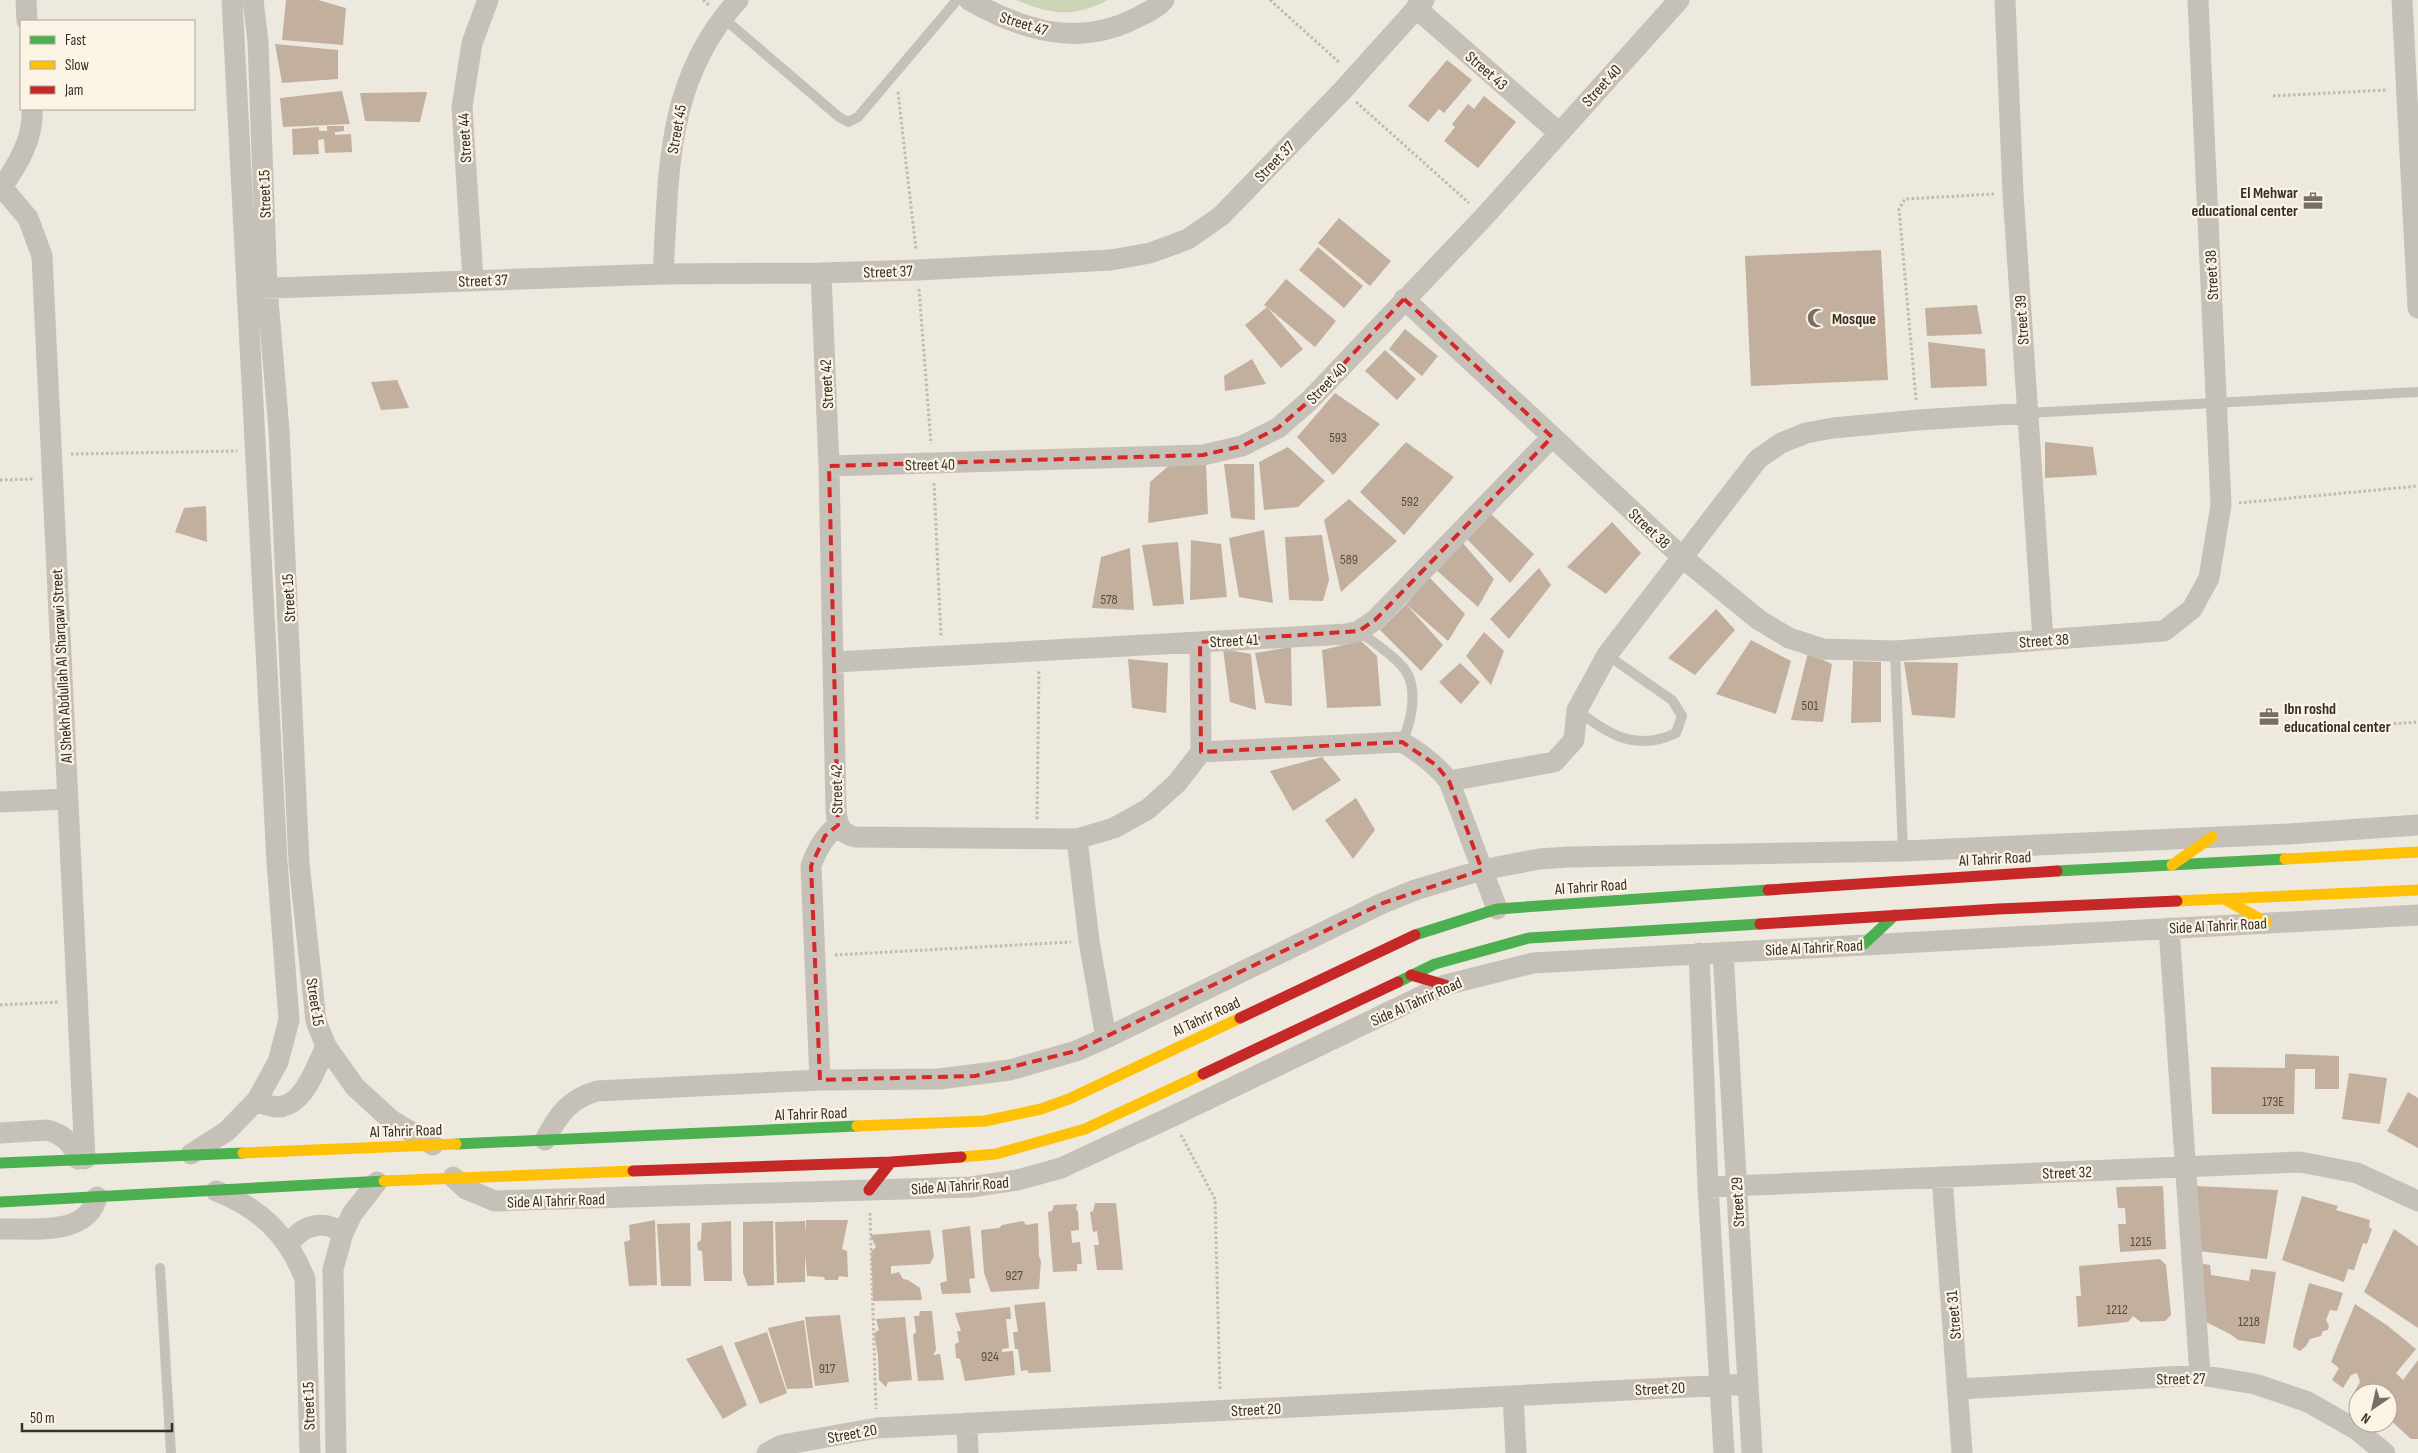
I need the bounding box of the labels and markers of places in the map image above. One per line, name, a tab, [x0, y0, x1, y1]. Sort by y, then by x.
place label: El Mehwar educational center	[2191, 184, 2298, 221]
office icon: El Mehwar educational center	[2302, 190, 2324, 212]
mosque icon: Mosque	[1806, 307, 1828, 329]
place label: Mosque	[1832, 310, 1876, 329]
place label: Ibn roshd educational center	[2284, 700, 2391, 737]
office icon: Ibn roshd educational center	[2258, 706, 2280, 728]

